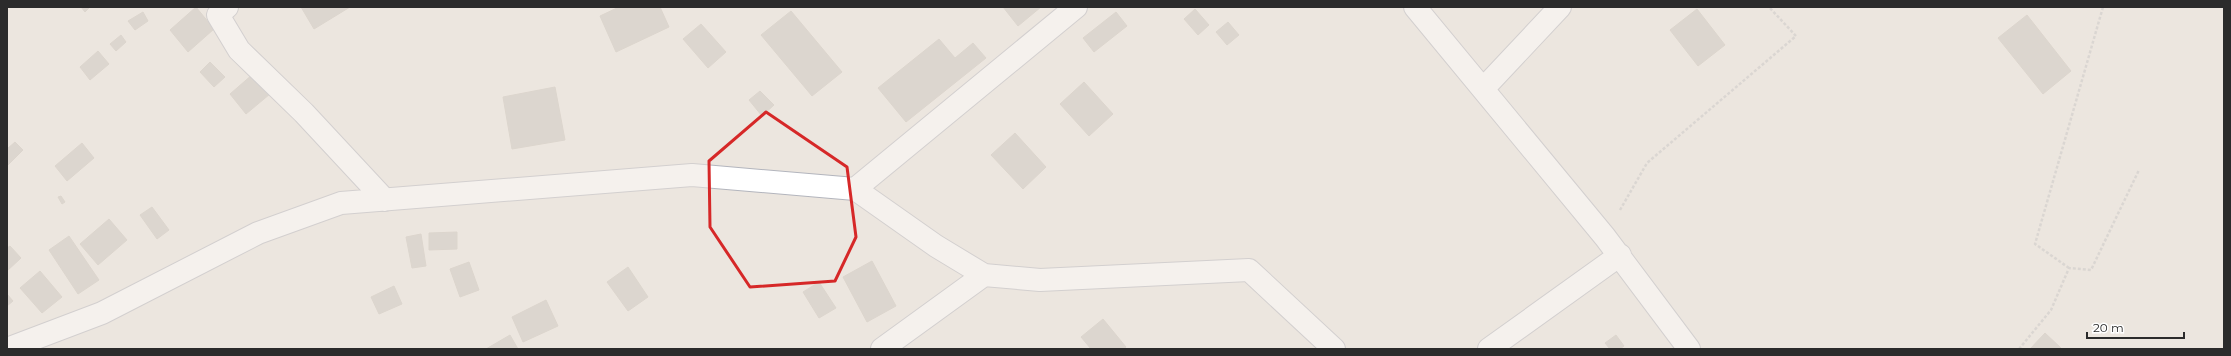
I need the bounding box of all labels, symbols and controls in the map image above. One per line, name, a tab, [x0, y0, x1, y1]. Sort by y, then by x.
scale bar	[2087, 314, 2184, 340]
text: 20 m	[2093, 320, 2124, 335]

